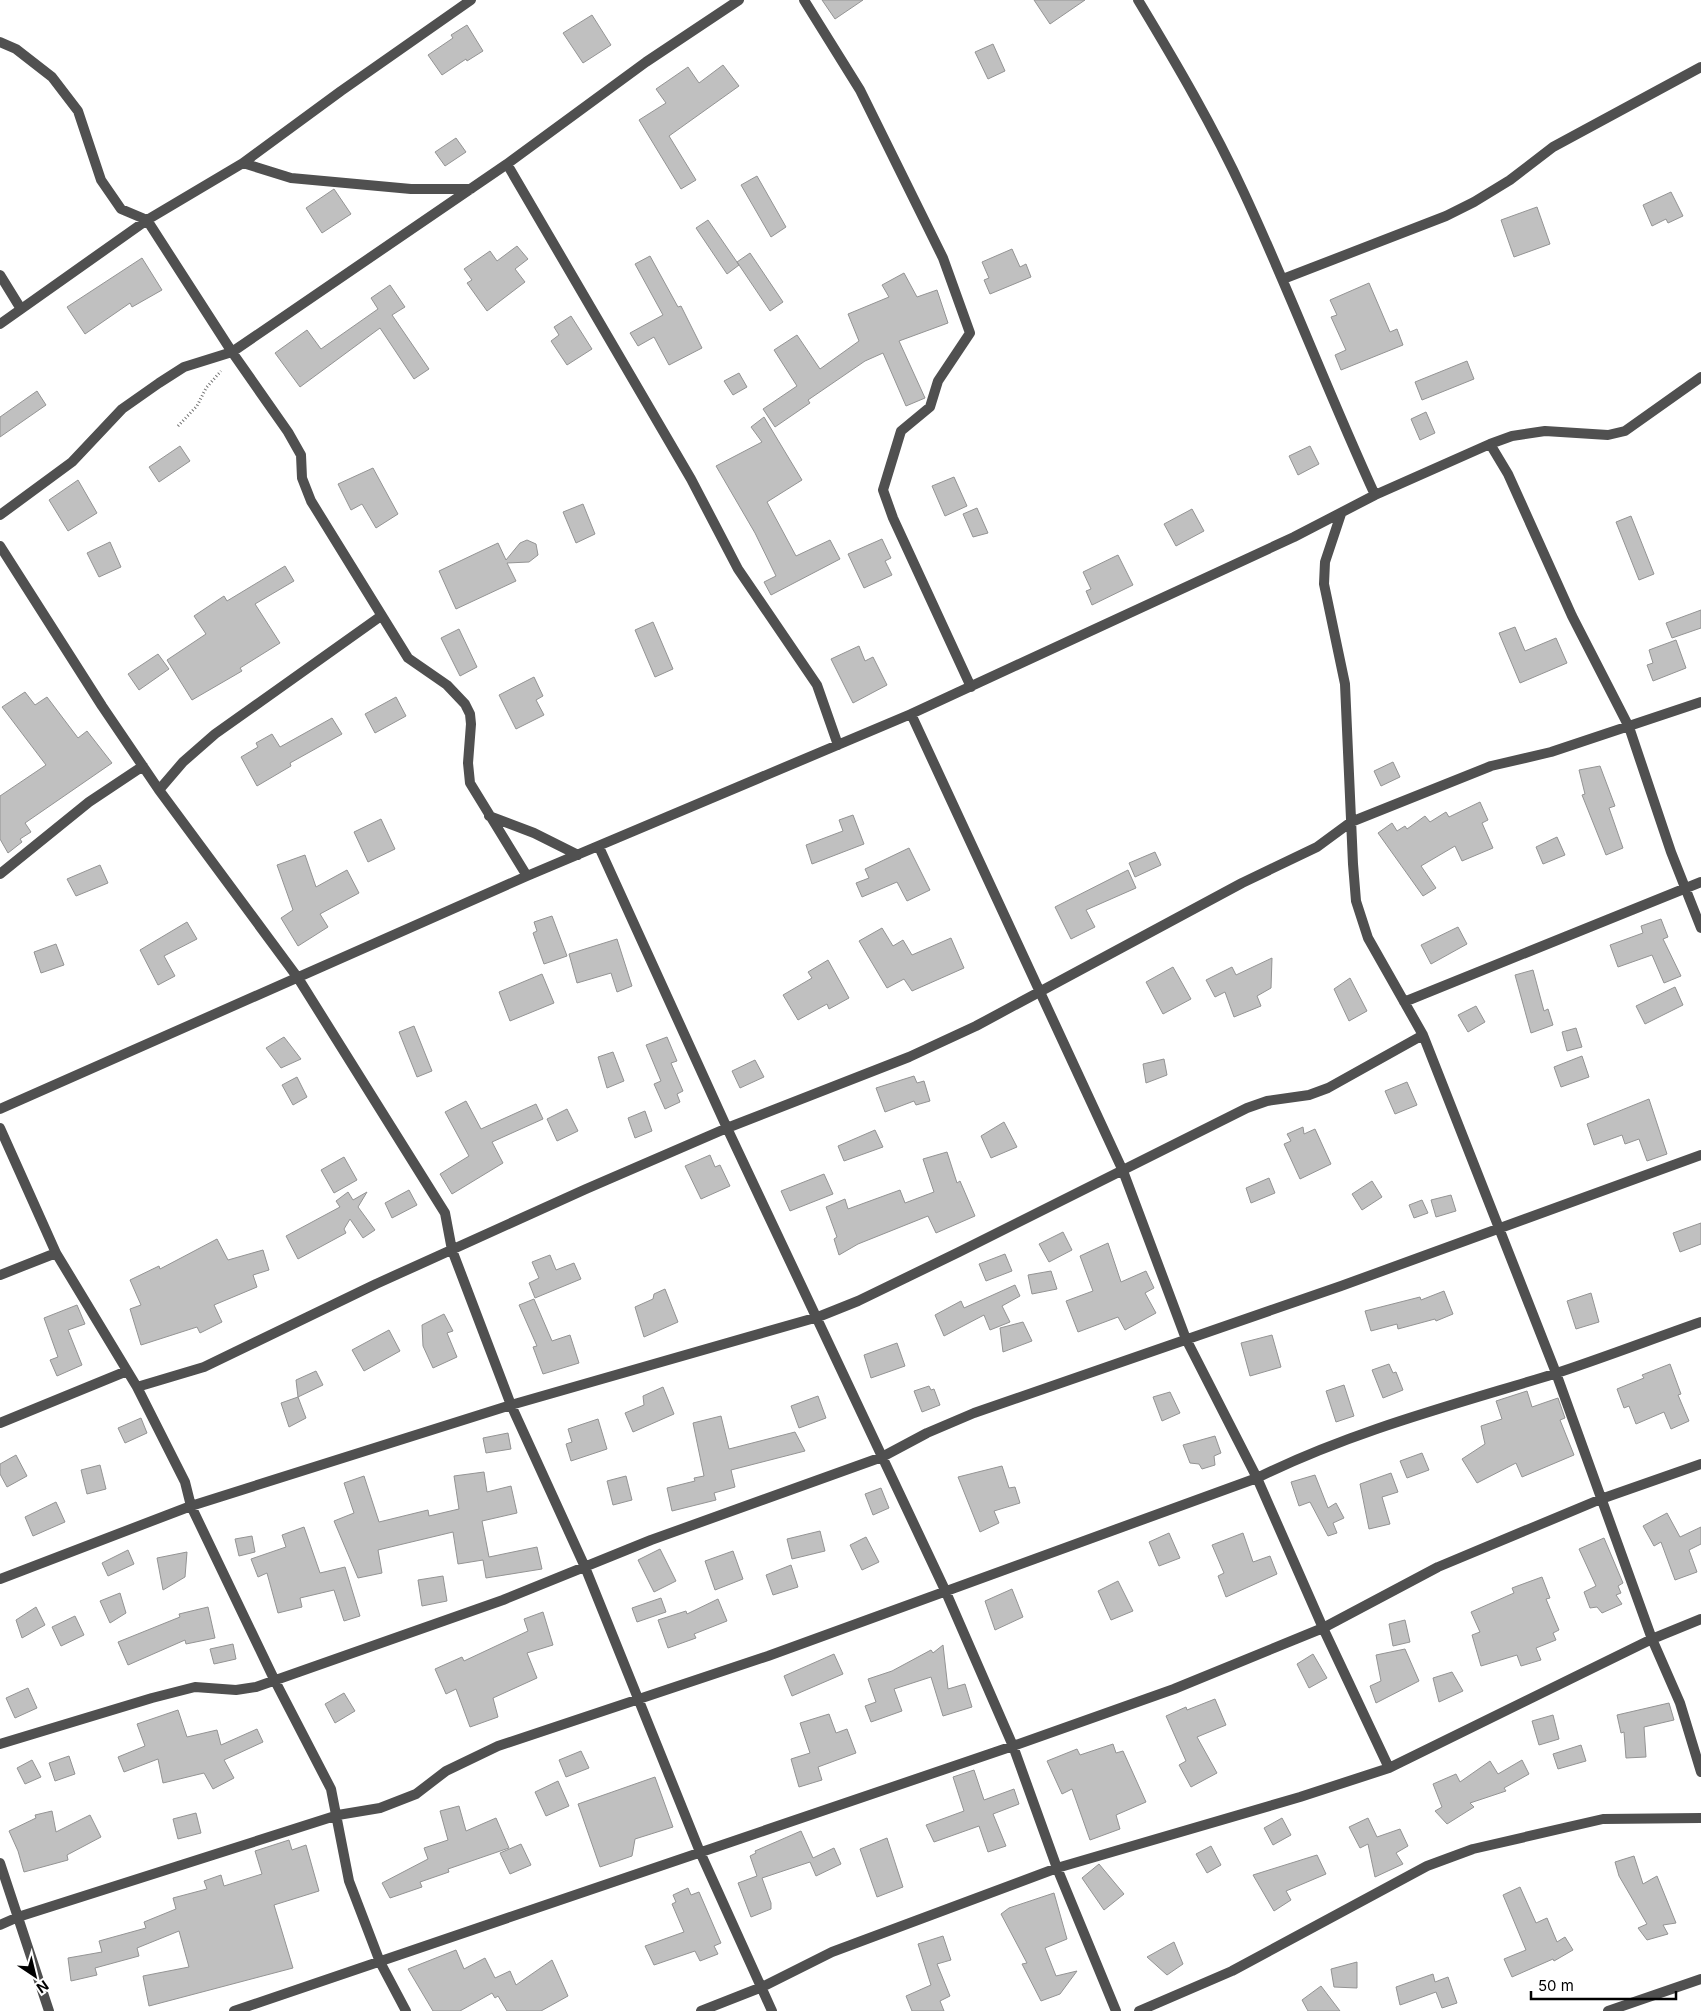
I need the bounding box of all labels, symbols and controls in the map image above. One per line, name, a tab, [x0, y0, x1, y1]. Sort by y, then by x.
north arrow	[10, 1951, 60, 2001]
scale bar	[1531, 1968, 1676, 2000]
text: 50 m	[1538, 1976, 1574, 1995]
text: N	[33, 1977, 52, 1997]

